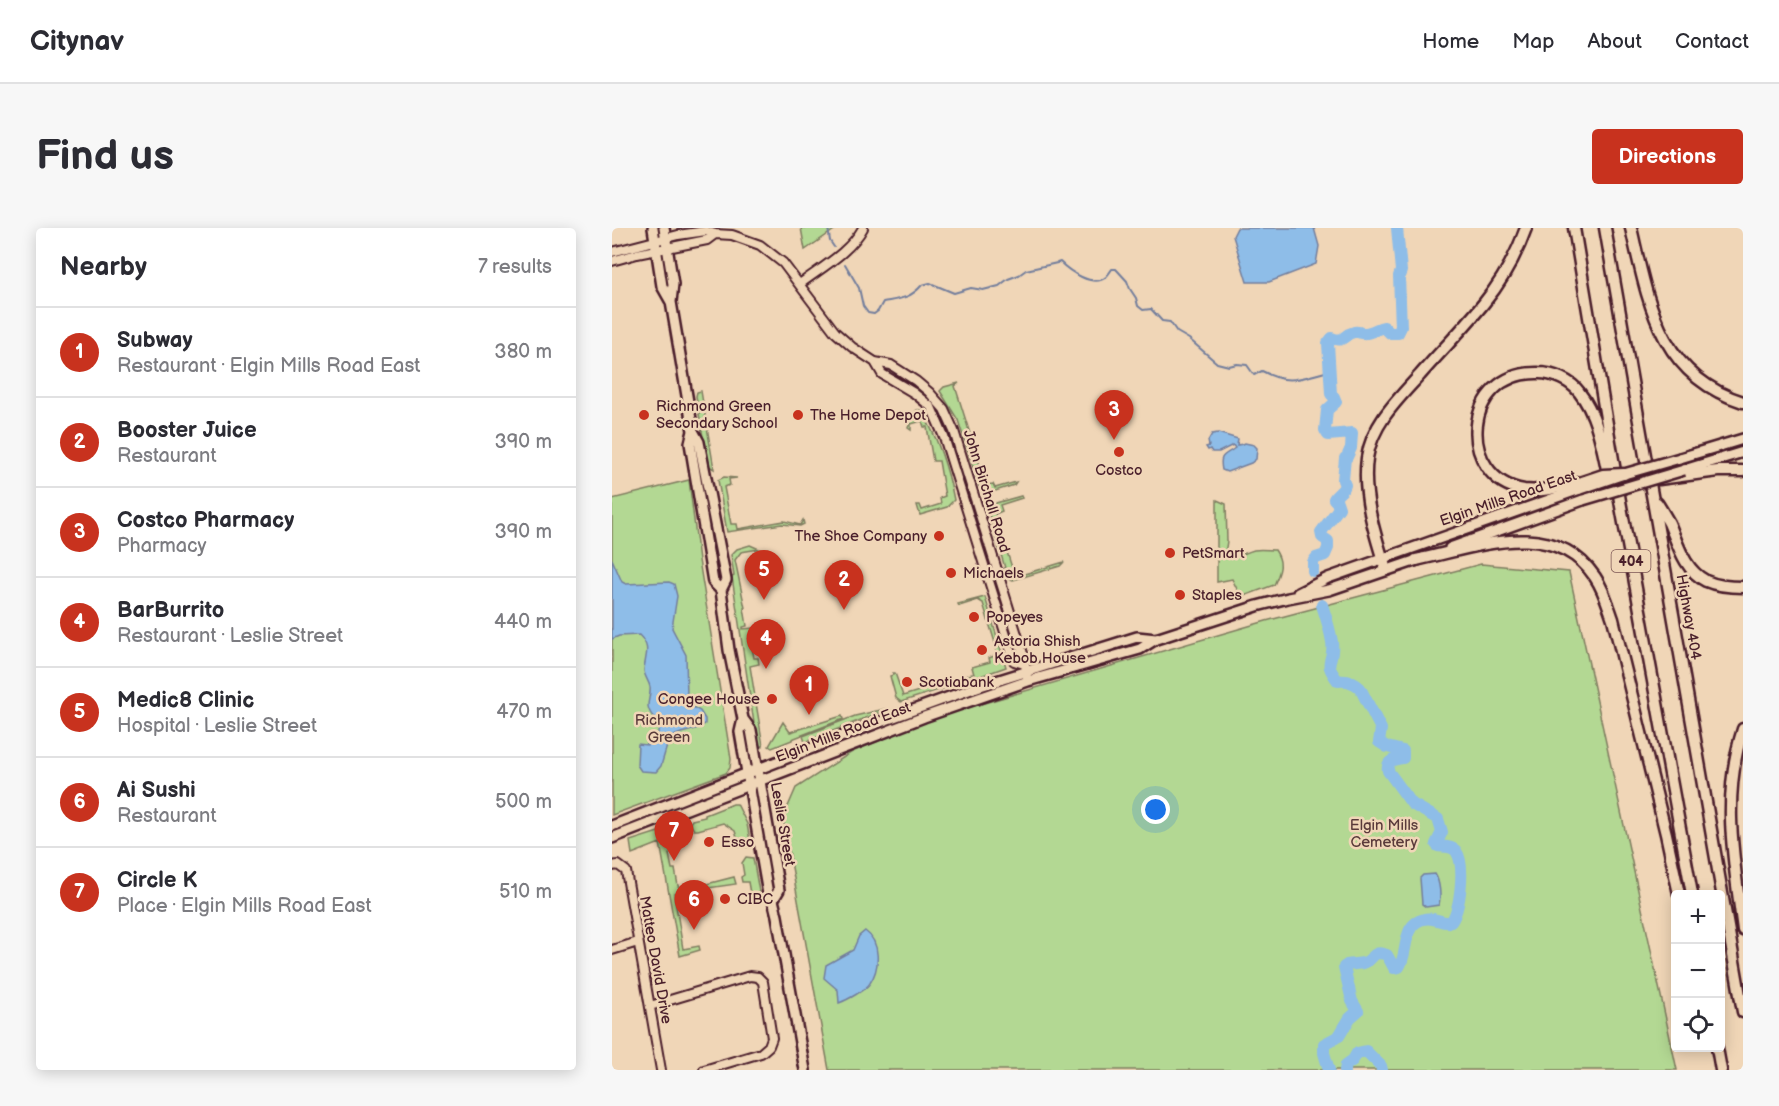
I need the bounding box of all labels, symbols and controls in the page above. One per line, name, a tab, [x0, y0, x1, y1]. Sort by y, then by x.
text: Citynav	[30, 25, 124, 58]
text: Home	[1422, 29, 1479, 54]
text: Map	[1512, 29, 1554, 54]
text: About	[1587, 29, 1642, 54]
text: Contact	[1675, 29, 1749, 54]
button: Directions	[1592, 129, 1743, 184]
text: Find us	[36, 131, 174, 182]
text: Nearby	[60, 252, 147, 283]
text: 7 results	[478, 255, 552, 279]
text: Subway	[117, 327, 193, 354]
text: 1	[75, 340, 84, 364]
text: 380 m	[494, 340, 552, 364]
text: Restaurant · Elgin Mills Road East	[117, 354, 420, 378]
pin: 3	[1094, 390, 1134, 440]
place label: Richmond Green Secondary School	[656, 397, 777, 433]
place label: The Home Depot	[810, 406, 926, 425]
marker: Richmond Green Secondary School	[637, 408, 651, 422]
marker: The Home Depot	[791, 408, 805, 422]
text: Booster Juice	[117, 417, 257, 444]
street label: John Birchall Road	[959, 427, 1014, 555]
text: 2	[74, 430, 85, 454]
text: 390 m	[494, 430, 552, 454]
text: Restaurant	[117, 444, 217, 468]
marker: Costco	[1112, 445, 1126, 459]
place label: Costco	[1095, 461, 1143, 480]
street label: Elgin Mills Road East	[1437, 466, 1579, 531]
text: Costco Pharmacy	[117, 507, 294, 534]
text: 3	[74, 520, 85, 544]
text: 390 m	[494, 520, 552, 544]
place label: The Shoe Company	[795, 527, 927, 546]
marker: The Shoe Company	[932, 529, 946, 543]
text: Pharmacy	[117, 534, 207, 558]
place label: PetSmart	[1182, 544, 1245, 563]
marker: PetSmart	[1163, 546, 1177, 560]
pin: 5	[744, 550, 784, 600]
road number: 404	[1612, 550, 1650, 572]
pin: 2	[824, 560, 864, 610]
place label: Michaels	[963, 564, 1024, 583]
marker: Michaels	[944, 566, 958, 580]
street label: Highway 404	[1672, 573, 1705, 661]
place label: Staples	[1192, 586, 1243, 605]
marker: Staples	[1173, 588, 1187, 602]
text: BarBurrito	[117, 597, 224, 624]
place label: Popeyes	[986, 608, 1044, 627]
text: 4	[74, 610, 85, 634]
text: 440 m	[494, 610, 552, 634]
marker: Popeyes	[967, 610, 981, 624]
pin: 4	[746, 620, 786, 669]
text: Restaurant · Leslie Street	[117, 624, 343, 648]
place label: Astoria Shish Kebob House	[994, 632, 1086, 668]
marker: Astoria Shish Kebob House	[975, 643, 989, 657]
pin: 1	[790, 666, 828, 715]
place label: Scotiabank	[919, 673, 994, 692]
marker: Scotiabank	[900, 675, 914, 689]
text: Medic8 Clinic	[117, 687, 254, 714]
place label: Congee House	[658, 690, 760, 709]
marker: Congee House	[765, 692, 779, 706]
street label: Elgin Mills Road East	[773, 698, 914, 767]
text: 5	[74, 700, 85, 724]
text: 470 m	[496, 700, 552, 724]
park label: Richmond Green	[635, 711, 703, 747]
text: Hospital · Leslie Street	[117, 714, 317, 738]
text: Ai Sushi	[117, 777, 196, 804]
street label: Leslie Street	[766, 780, 799, 868]
text: 6	[73, 790, 86, 814]
text: 500 m	[495, 790, 552, 814]
your location	[1141, 795, 1170, 824]
text: Restaurant	[117, 804, 217, 828]
pin: 7	[654, 812, 694, 861]
park label: Elgin Mills Cemetery	[1350, 816, 1419, 852]
place label: Esso	[721, 833, 754, 852]
marker: Esso	[702, 835, 716, 849]
text: Circle K	[117, 867, 197, 894]
text: 7	[74, 880, 85, 904]
text: 510 m	[499, 880, 552, 904]
pin: 6	[674, 880, 713, 930]
place label: CIBC	[737, 890, 774, 909]
map controls	[1671, 890, 1725, 1052]
button: +	[1671, 890, 1725, 944]
marker: CIBC	[718, 892, 732, 906]
text: Place · Elgin Mills Road East	[117, 894, 372, 918]
street label: Matteo David Drive	[635, 895, 676, 1026]
button: −	[1671, 944, 1725, 998]
button: locate	[1671, 998, 1725, 1052]

